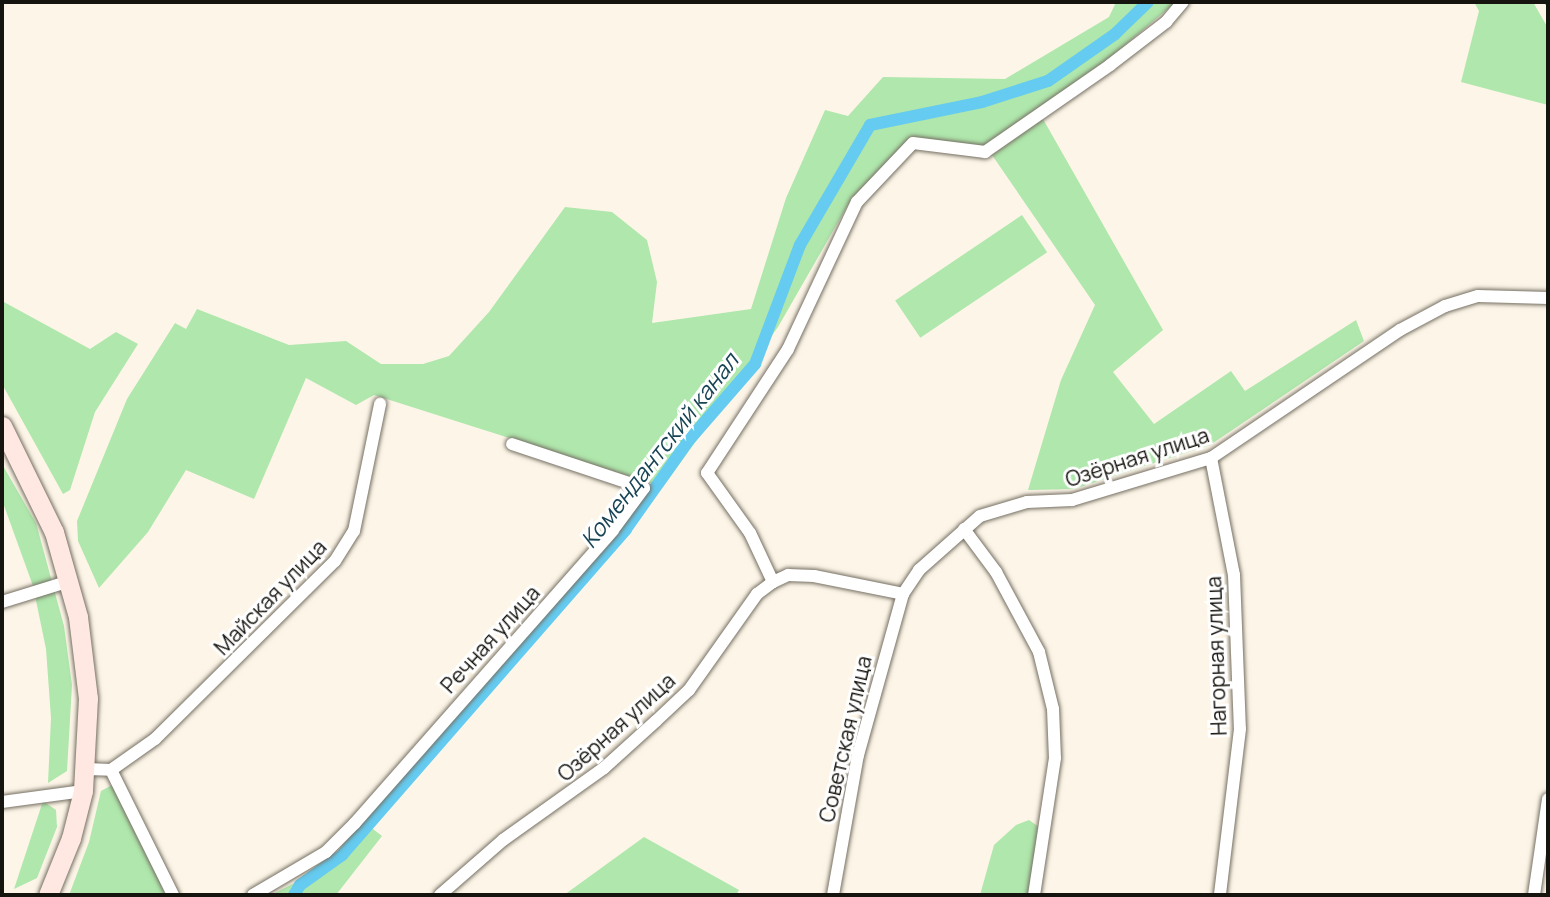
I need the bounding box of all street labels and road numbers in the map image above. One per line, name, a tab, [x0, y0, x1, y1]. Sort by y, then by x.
street label: Озёрная улица	[1062, 422, 1212, 492]
street label: Майская улица	[209, 534, 331, 660]
street label: Нагорная улица	[1201, 576, 1231, 736]
street label: Речная улица	[435, 580, 545, 698]
street label: Советская улица	[814, 653, 876, 825]
street label: Озёрная улица	[552, 668, 680, 786]

